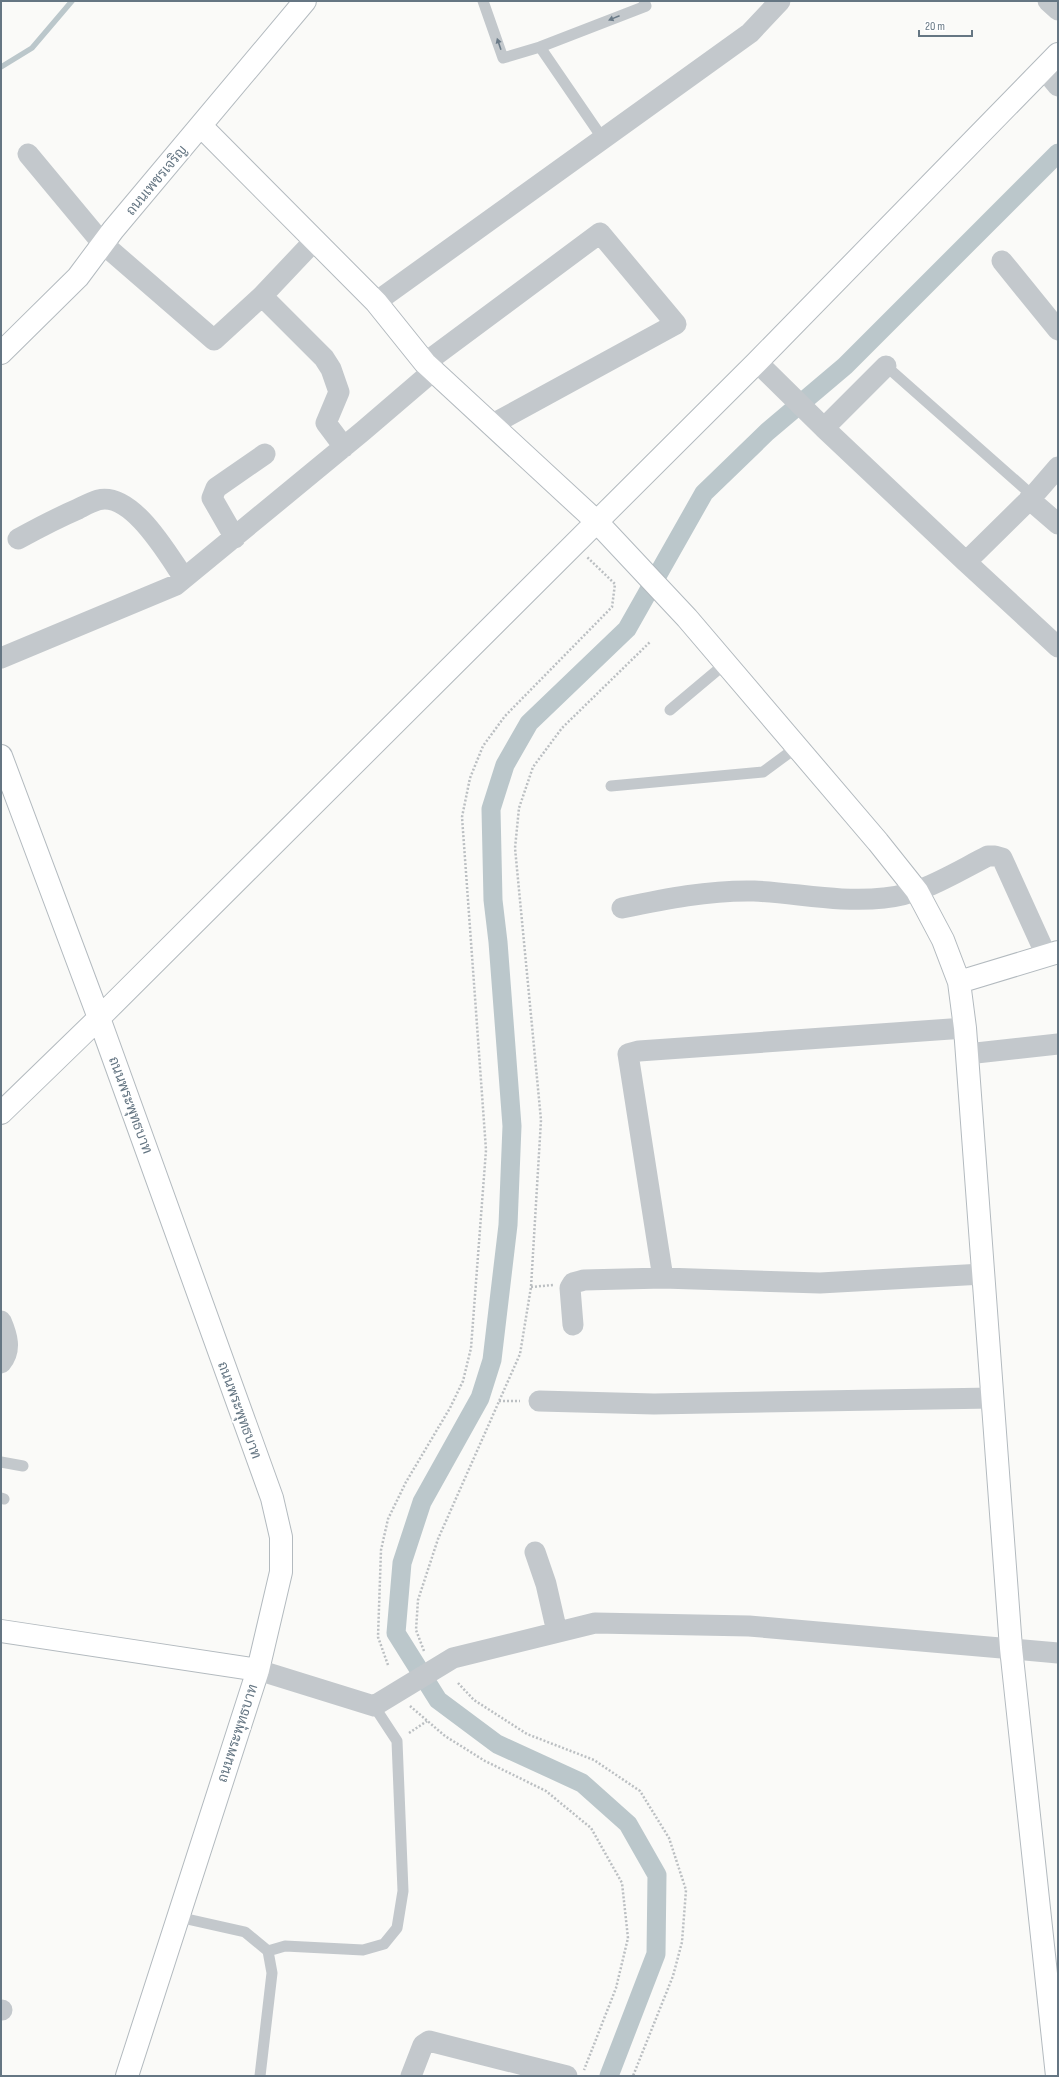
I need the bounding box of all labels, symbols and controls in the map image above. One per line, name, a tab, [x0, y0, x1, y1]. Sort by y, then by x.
scale bar	[919, 12, 972, 38]
one-way arrow	[607, 16, 619, 22]
text: 20 m	[925, 19, 945, 34]
one-way arrow	[495, 38, 501, 50]
street label: ถนนเพชรเจริญ	[122, 142, 191, 219]
street label: ถนนพระพุทธบาท	[104, 1054, 156, 1156]
street label: ถนนพระพุทธบาท	[213, 1359, 265, 1461]
street label: ถนนพระพุทธบาท	[214, 1682, 262, 1785]

